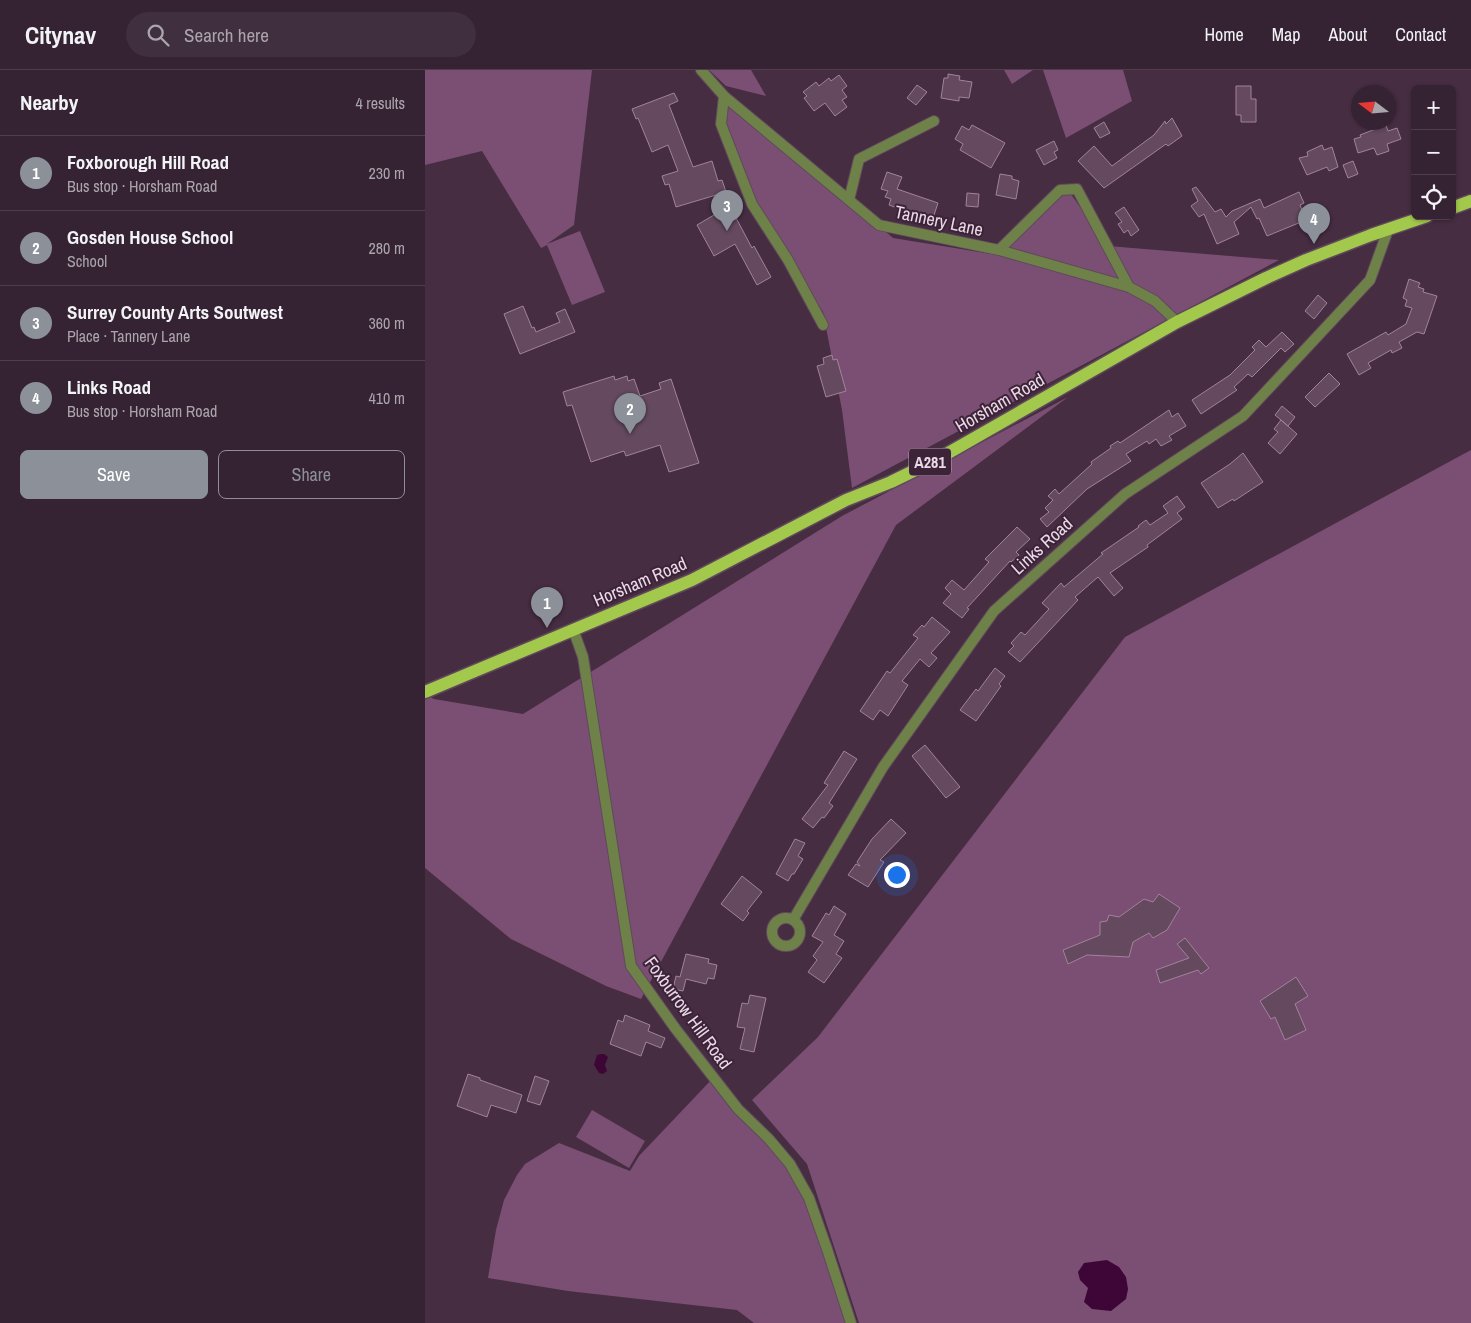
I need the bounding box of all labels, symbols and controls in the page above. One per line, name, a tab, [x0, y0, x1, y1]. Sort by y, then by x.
search box	[126, 12, 476, 57]
text: Citynav	[25, 19, 96, 51]
icon: search	[144, 21, 172, 49]
text: Search here	[184, 22, 269, 48]
text: Home	[1204, 22, 1244, 47]
text: Map	[1272, 22, 1301, 47]
text: About	[1329, 22, 1367, 47]
text: Contact	[1395, 22, 1446, 47]
north arrow	[1351, 85, 1396, 130]
map controls	[1411, 85, 1456, 220]
button: +	[1411, 85, 1456, 130]
text: Nearby	[20, 88, 78, 117]
text: 4 results	[355, 92, 405, 114]
button: −	[1411, 130, 1456, 175]
text: Foxborough Hill Road	[67, 149, 229, 175]
text: 1	[32, 162, 40, 184]
text: 230 m	[369, 162, 405, 184]
text: Bus stop · Horsham Road	[67, 175, 217, 197]
button: locate	[1411, 175, 1456, 220]
pin: 3	[711, 190, 743, 231]
street label: Tannery Lane	[893, 199, 986, 242]
pin: 4	[1298, 203, 1330, 244]
text: Gosden House School	[67, 224, 233, 250]
text: 2	[32, 237, 40, 259]
text: 280 m	[369, 237, 405, 259]
text: School	[67, 250, 107, 272]
text: Surrey County Arts Soutwest	[67, 299, 283, 325]
text: 3	[32, 312, 40, 334]
text: 360 m	[369, 312, 405, 334]
text: Place · Tannery Lane	[67, 325, 190, 347]
street label: Horsham Road	[951, 367, 1049, 438]
text: Links Road	[67, 374, 151, 400]
text: 4	[32, 387, 40, 409]
text: 410 m	[369, 387, 405, 409]
pin: 2	[614, 393, 646, 434]
text: Bus stop · Horsham Road	[67, 400, 217, 422]
road number: A281	[909, 448, 951, 476]
button: Save	[20, 450, 208, 499]
button: Share	[218, 450, 405, 499]
street label: Links Road	[1006, 511, 1078, 580]
street label: Horsham Road	[589, 551, 690, 612]
pin: 1	[531, 587, 563, 628]
your location	[884, 862, 910, 888]
street label: Foxburrow Hill Road	[639, 951, 738, 1074]

